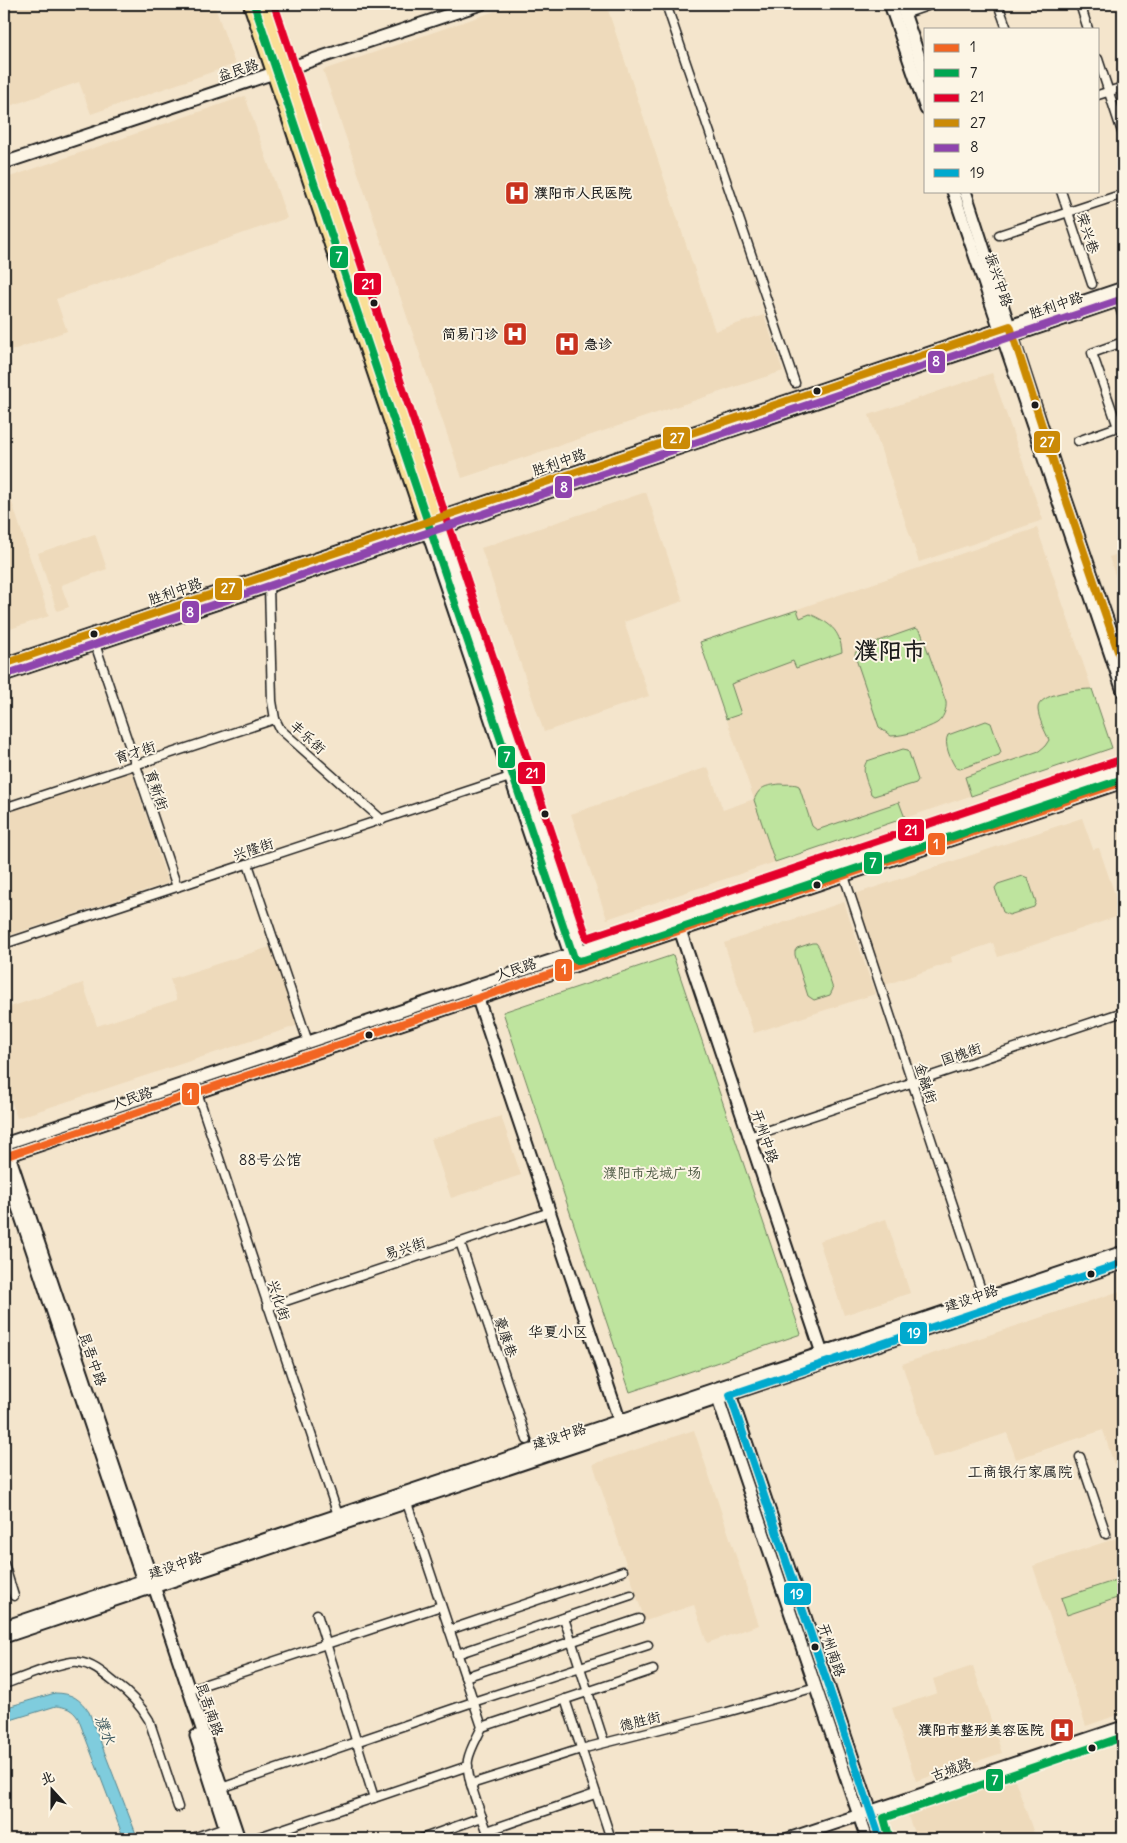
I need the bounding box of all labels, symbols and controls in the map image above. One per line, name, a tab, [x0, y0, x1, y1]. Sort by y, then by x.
legend	[924, 28, 1100, 192]
text: 1	[970, 37, 976, 56]
street label: 益民路	[215, 55, 261, 85]
text: 7	[970, 63, 977, 82]
text: 21	[970, 87, 984, 106]
text: 27	[970, 113, 986, 132]
text: 8	[970, 137, 979, 156]
text: 19	[970, 163, 985, 182]
hospital icon: 濮阳市人民医院	[504, 180, 530, 206]
place label: 濮阳市人民医院	[534, 184, 632, 202]
street label: 荣兴巷	[1073, 210, 1103, 257]
line badge: 7	[329, 245, 349, 269]
text: 7	[336, 248, 343, 266]
street label: 振兴中路	[981, 251, 1017, 309]
line badge: 21	[353, 272, 382, 296]
text: 21	[361, 275, 375, 293]
street label: 胜利中路	[1027, 287, 1085, 323]
unlabelled marker	[369, 298, 379, 308]
hospital icon: 简易门诊	[502, 321, 528, 347]
place label: 简易门诊	[442, 325, 498, 343]
hospital icon: 急诊	[554, 331, 580, 357]
place label: 急诊	[584, 335, 612, 353]
line badge: 8	[927, 350, 946, 374]
text: 8	[932, 352, 940, 370]
unlabelled marker	[812, 386, 822, 396]
unlabelled marker	[1030, 400, 1040, 410]
line badge: 27	[662, 426, 691, 450]
text: 27	[670, 429, 684, 447]
line badge: 27	[1033, 430, 1061, 454]
text: 27	[1040, 433, 1054, 451]
street label: 胜利中路	[530, 444, 588, 480]
line badge: 8	[554, 475, 573, 499]
text: 8	[560, 478, 568, 496]
street label: 胜利中路	[146, 573, 204, 609]
line badge: 27	[214, 577, 243, 601]
text: 27	[221, 579, 235, 597]
line badge: 8	[181, 600, 200, 624]
text: 8	[186, 603, 194, 621]
unlabelled marker	[89, 629, 99, 639]
district label: 濮阳市	[854, 635, 926, 665]
street label: 丰乐街	[286, 716, 330, 758]
street label: 育才街	[112, 737, 158, 767]
line badge: 7	[497, 745, 516, 769]
text: 7	[504, 748, 511, 766]
line badge: 21	[517, 761, 546, 785]
text: 21	[525, 764, 539, 782]
street label: 育新街	[142, 767, 172, 813]
unlabelled marker	[540, 809, 550, 819]
line badge: 21	[897, 818, 925, 842]
text: 21	[904, 821, 918, 839]
line badge: 1	[927, 832, 946, 856]
street label: 兴隆街	[230, 834, 276, 864]
text: 1	[933, 835, 939, 853]
line badge: 7	[863, 851, 883, 875]
text: 7	[870, 854, 877, 872]
unlabelled marker	[812, 880, 822, 890]
street label: 人民路	[493, 954, 539, 984]
line badge: 1	[554, 958, 573, 982]
text: 1	[561, 960, 567, 978]
unlabelled marker	[364, 1030, 374, 1040]
street label: 国槐街	[938, 1039, 984, 1069]
street label: 金融街	[911, 1060, 941, 1106]
line badge: 1	[181, 1082, 200, 1106]
street label: 人民路	[109, 1083, 155, 1113]
text: 1	[187, 1085, 193, 1103]
street label: 开州中路	[747, 1107, 783, 1165]
district label: 88号公馆	[239, 1150, 301, 1169]
park label: 濮阳市龙城广场	[603, 1164, 701, 1182]
street label: 易兴街	[382, 1233, 428, 1263]
unlabelled marker	[1086, 1269, 1096, 1279]
street label: 兴化街	[264, 1277, 294, 1323]
street label: 建设中路	[942, 1280, 1000, 1316]
street label: 豪康巷	[491, 1314, 522, 1361]
line badge: 19	[899, 1321, 928, 1345]
district label: 华夏小区	[528, 1322, 588, 1341]
text: 19	[907, 1324, 921, 1342]
street label: 昆吾中路	[75, 1330, 111, 1388]
street label: 建设中路	[530, 1419, 588, 1453]
district label: 工商银行家属院	[967, 1462, 1073, 1481]
street label: 建设中路	[146, 1547, 204, 1583]
line badge: 19	[783, 1582, 812, 1606]
text: 19	[790, 1585, 804, 1603]
street label: 开州南路	[814, 1621, 850, 1679]
unlabelled marker	[810, 1642, 820, 1652]
street label: 昆吾南路	[192, 1680, 228, 1738]
street label: 德胜街	[617, 1707, 663, 1735]
water label: 濮水	[91, 1712, 120, 1748]
hospital icon: 濮阳市整形美容医院	[1049, 1717, 1075, 1743]
place label: 濮阳市整形美容医院	[918, 1721, 1044, 1739]
unlabelled marker	[1087, 1743, 1097, 1753]
street label: 古城路	[928, 1754, 974, 1784]
north arrow	[28, 1766, 78, 1816]
text: 北	[38, 1767, 57, 1789]
line badge: 7	[985, 1768, 1004, 1792]
text: 7	[992, 1771, 999, 1789]

